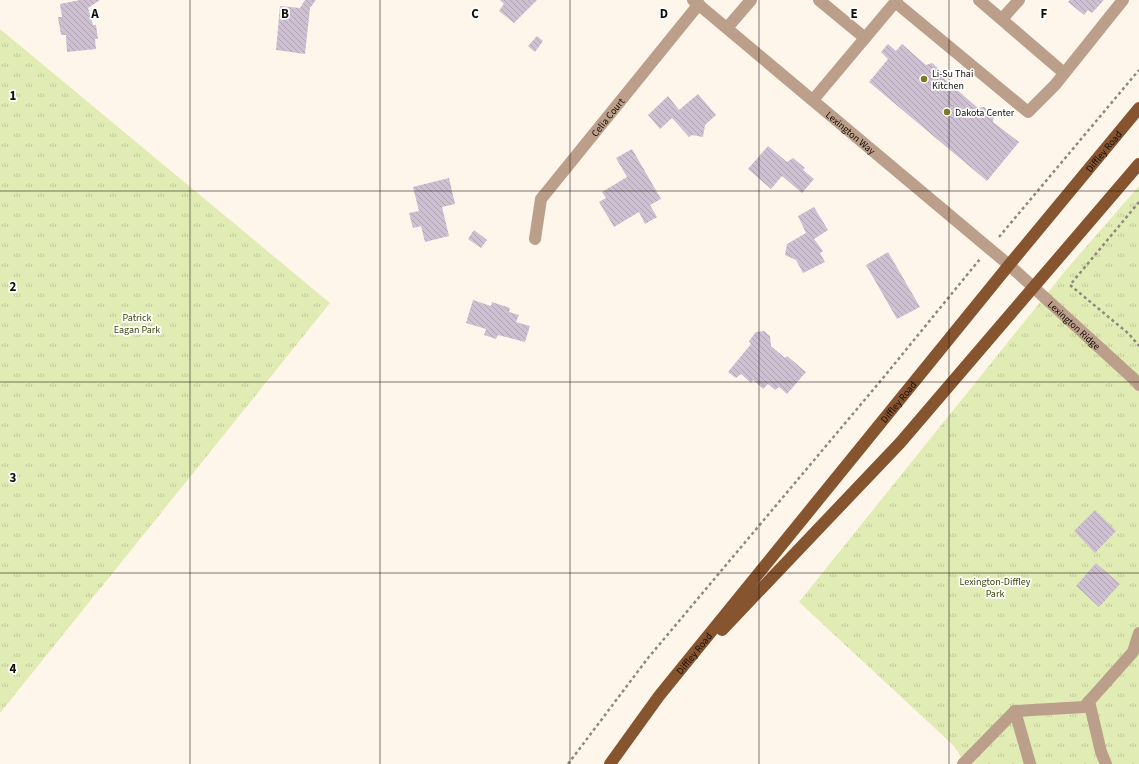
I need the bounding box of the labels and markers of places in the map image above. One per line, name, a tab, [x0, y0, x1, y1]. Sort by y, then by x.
place label: Li-Su Thai Kitchen	[932, 67, 973, 93]
marker: Li-Su Thai Kitchen	[919, 74, 929, 84]
place label: Dakota Center	[955, 106, 1015, 120]
marker: Dakota Center	[942, 107, 952, 117]

